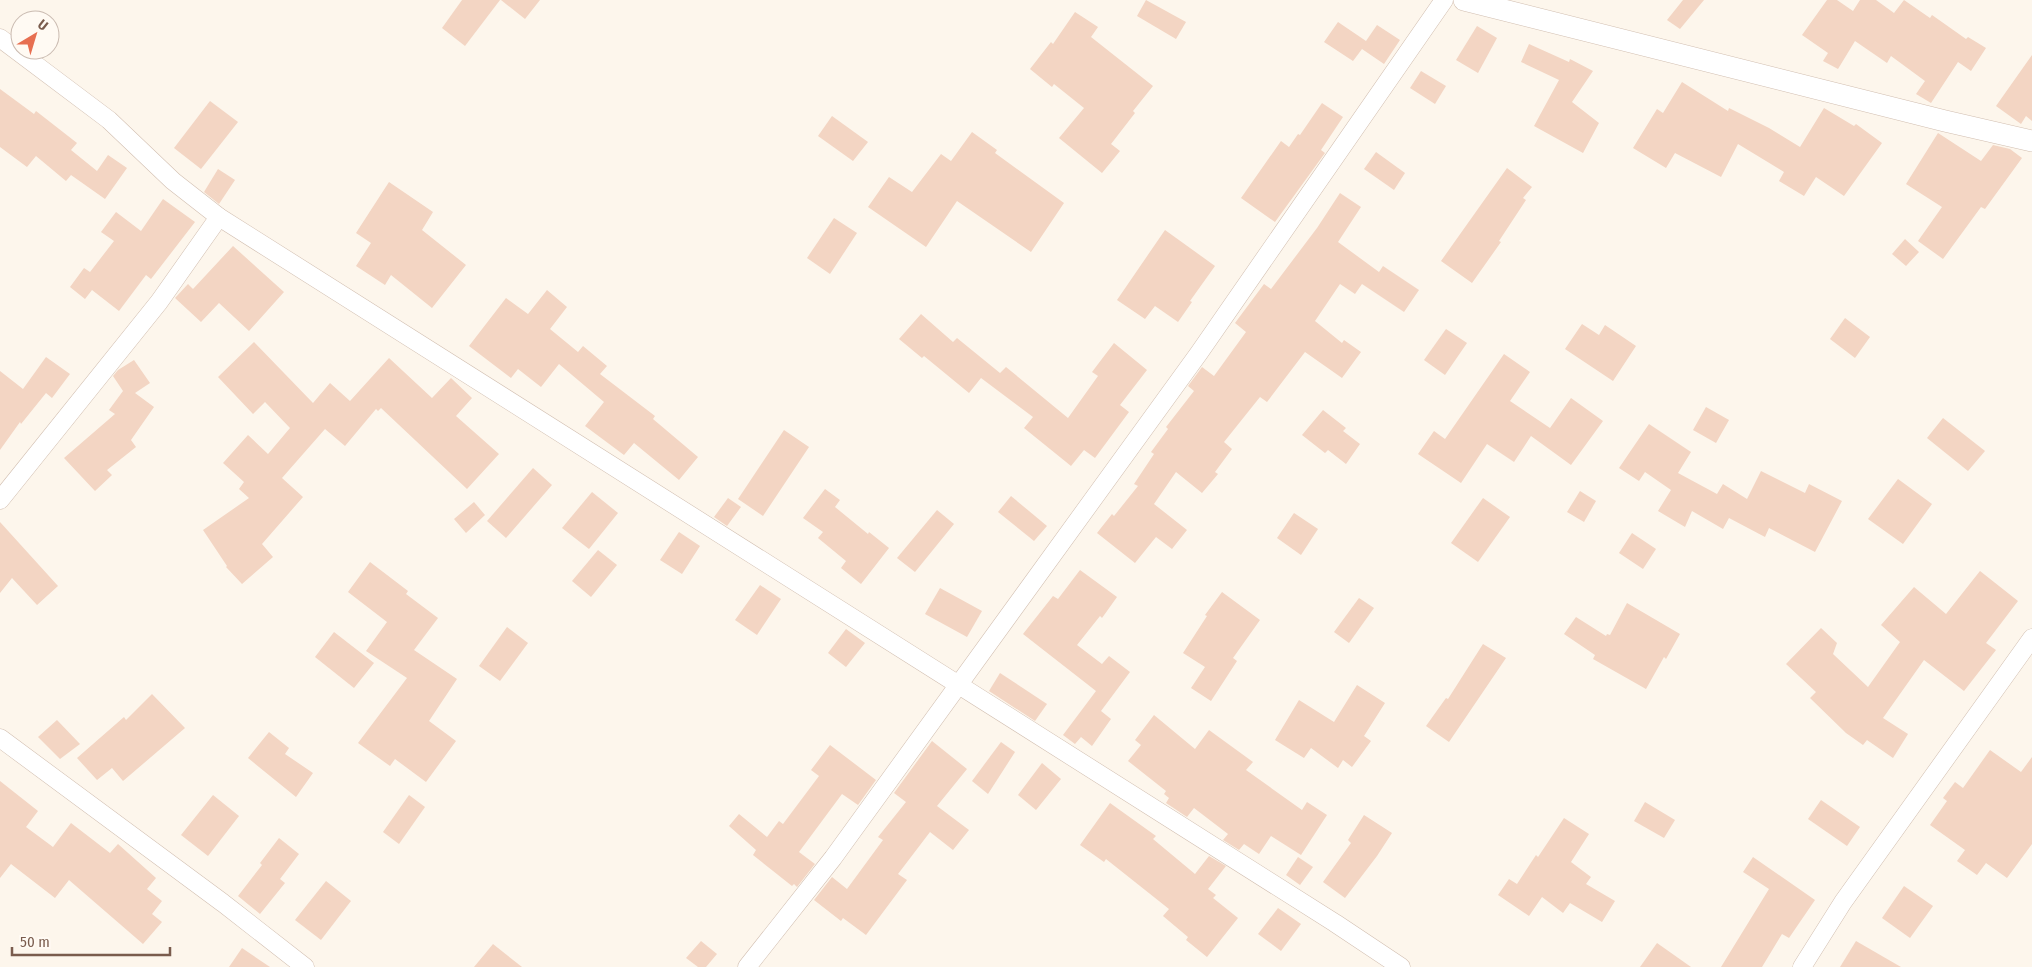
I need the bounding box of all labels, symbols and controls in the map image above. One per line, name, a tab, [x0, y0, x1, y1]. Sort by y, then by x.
north arrow	[10, 10, 60, 60]
text: U	[34, 16, 51, 34]
scale bar	[12, 924, 170, 956]
text: 50 m	[20, 933, 50, 951]

